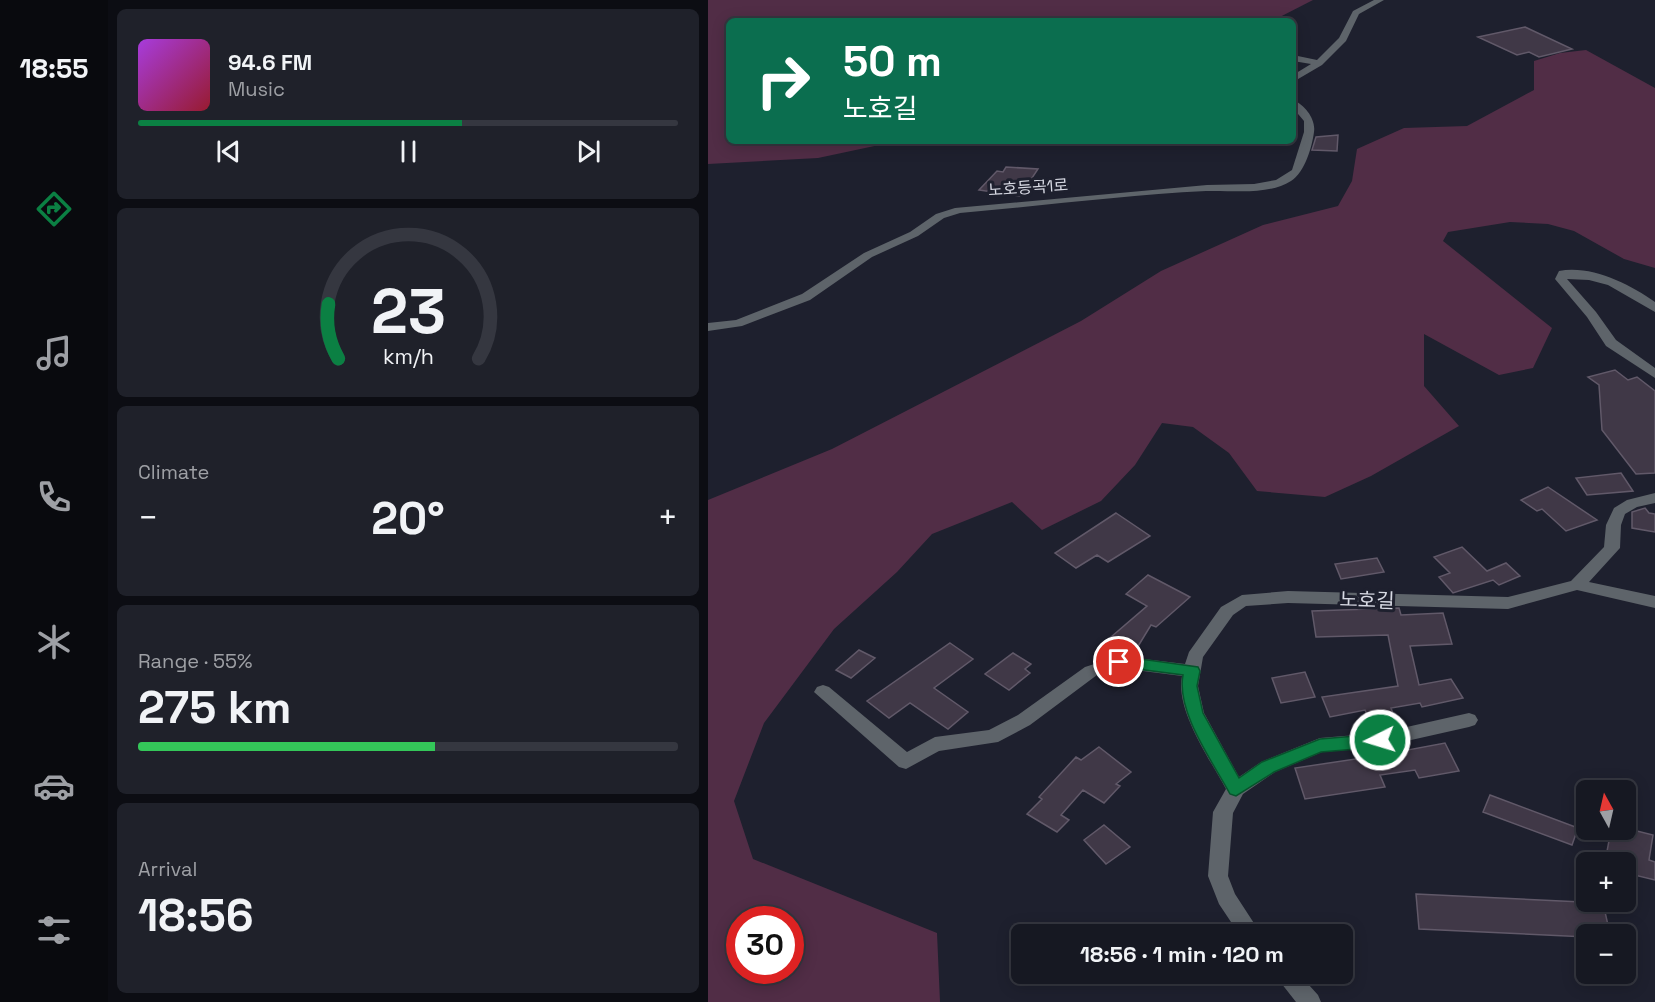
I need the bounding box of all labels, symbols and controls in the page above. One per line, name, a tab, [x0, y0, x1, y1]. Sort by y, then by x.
text: 50 m	[843, 35, 942, 88]
icon: right	[744, 42, 822, 120]
text: 94.6 FM	[228, 48, 312, 76]
text: 18:55	[20, 51, 88, 86]
text: Music	[228, 76, 285, 102]
text: 노호길	[843, 91, 918, 126]
icon: previous	[212, 135, 245, 168]
icon: pause	[392, 135, 425, 168]
icon: next	[572, 135, 605, 168]
street label: 노호등곡1로	[987, 174, 1069, 201]
icon: directions	[33, 188, 75, 230]
text: 23	[370, 273, 445, 352]
icon: music	[33, 332, 75, 374]
text: km/h	[382, 344, 434, 371]
text: Climate	[138, 459, 209, 485]
icon: phone	[33, 476, 75, 518]
text: 20°	[371, 490, 445, 547]
text: −	[138, 497, 158, 539]
text: +	[658, 497, 678, 539]
street label: 노호길	[1339, 586, 1395, 614]
icon: climate	[33, 621, 75, 663]
pin	[1093, 636, 1144, 687]
icon: arrive	[1102, 645, 1135, 678]
text: Range · 55%	[138, 648, 252, 674]
text: 275 km	[138, 679, 291, 736]
position arrow	[1348, 708, 1412, 772]
icon: car	[33, 765, 75, 807]
north arrow	[1576, 780, 1636, 840]
map controls	[1576, 780, 1636, 984]
button: +	[1576, 852, 1636, 912]
text: Arrival	[138, 856, 197, 882]
text: 18:56	[138, 887, 254, 944]
speed limit sign: 30	[726, 906, 804, 984]
icon: filters	[33, 909, 75, 951]
button: −	[1576, 924, 1636, 984]
text: 18:56 · 1 min · 120 m	[1080, 940, 1284, 968]

